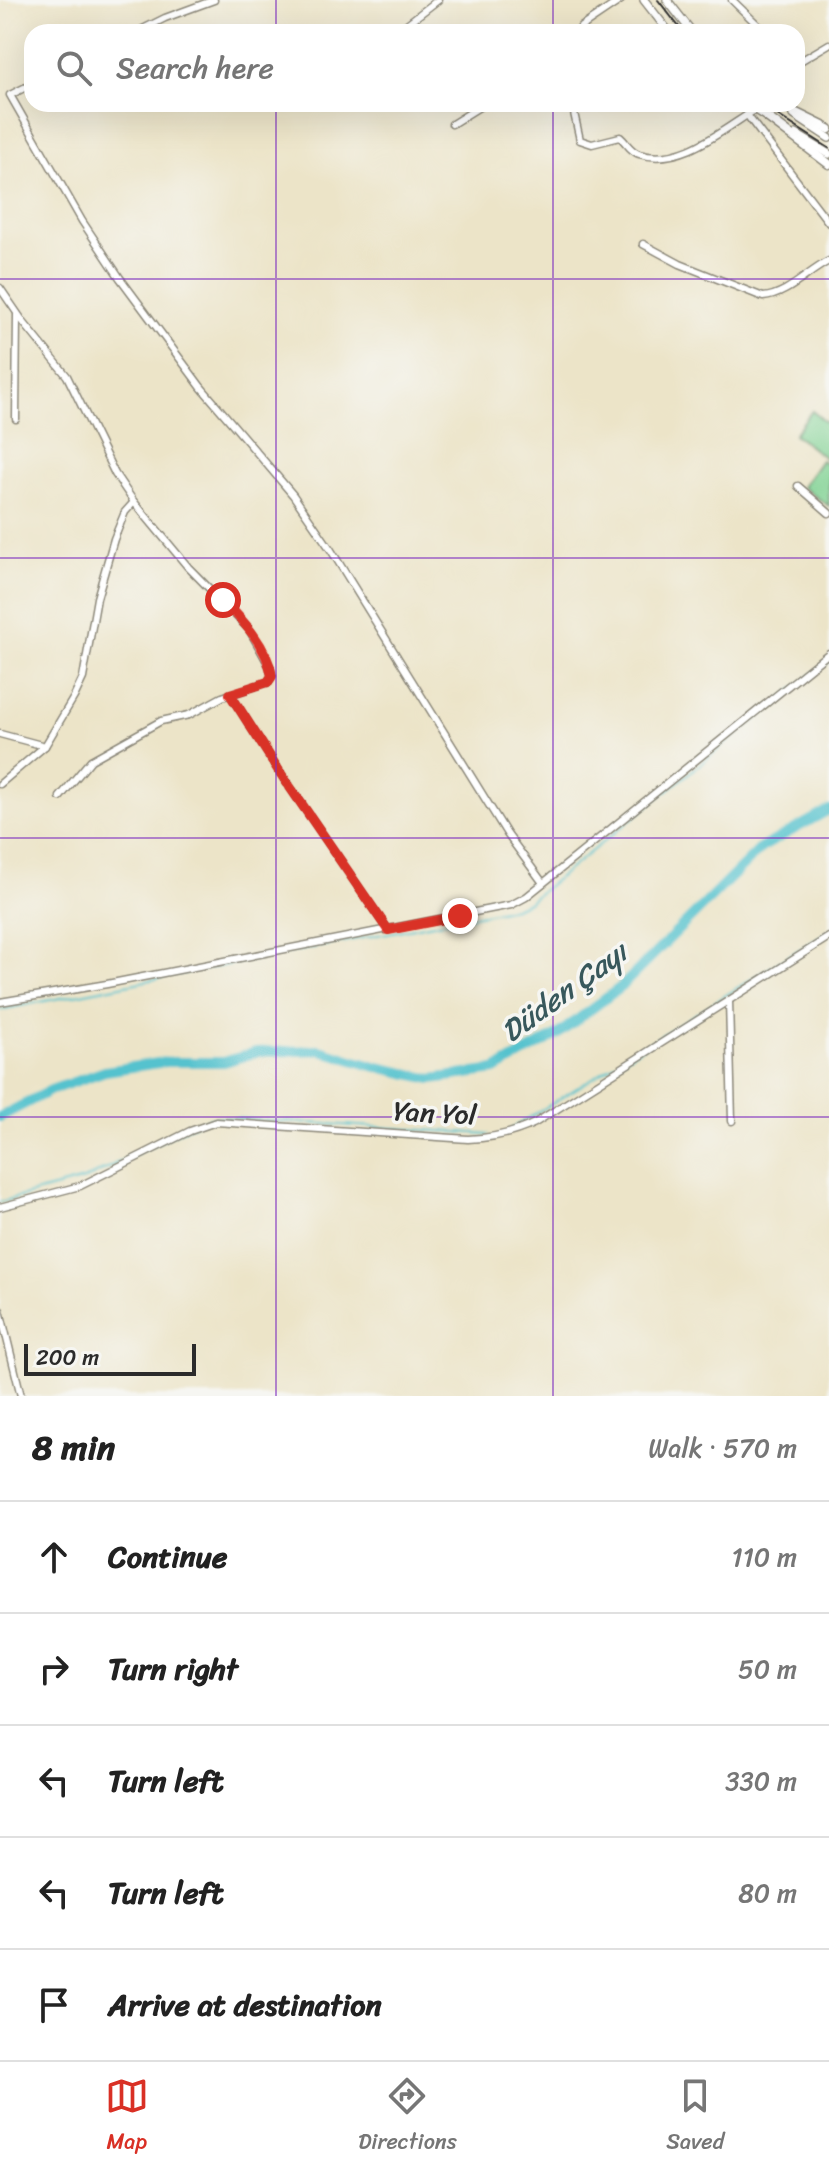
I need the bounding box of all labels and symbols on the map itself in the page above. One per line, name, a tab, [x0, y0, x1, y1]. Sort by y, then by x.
route start	[205, 582, 241, 618]
route end	[442, 898, 478, 934]
water label: Düden Çayı	[489, 925, 641, 1057]
street label: Yan Yol	[392, 1086, 479, 1140]
scale bar	[24, 1340, 196, 1376]

